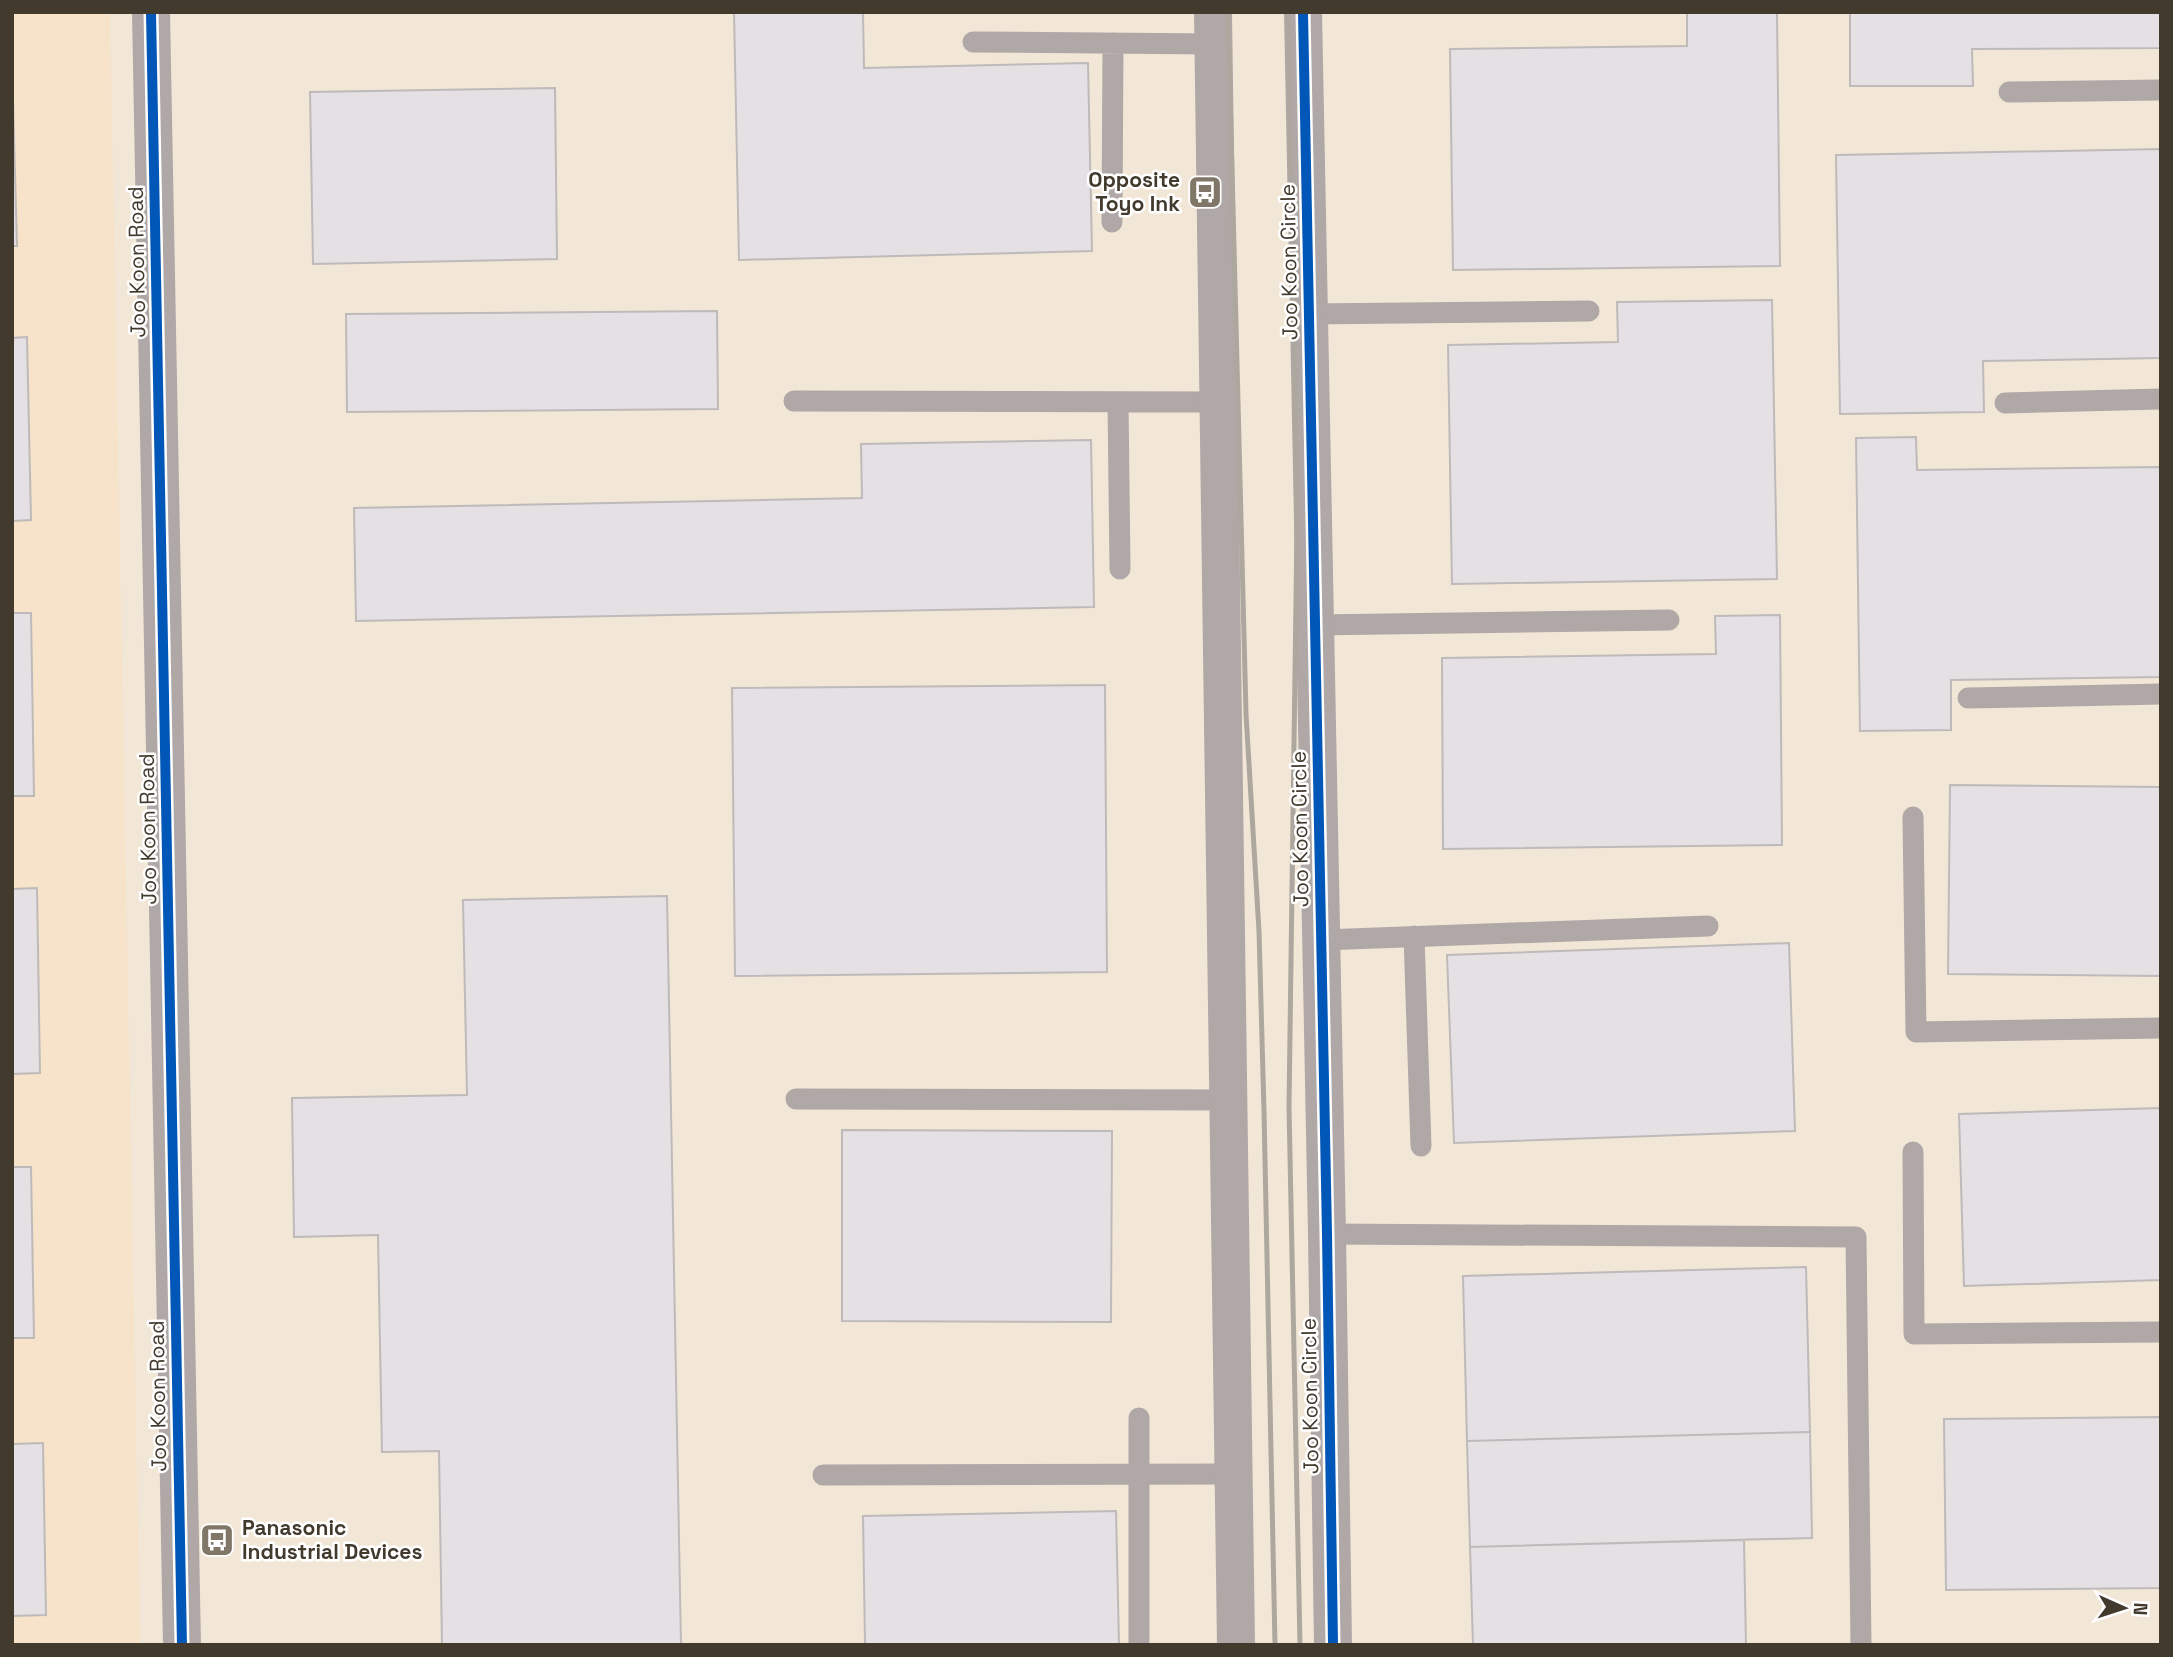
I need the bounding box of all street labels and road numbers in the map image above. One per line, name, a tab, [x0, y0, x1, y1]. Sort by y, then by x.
street label: Joo Koon Circle	[1274, 184, 1303, 340]
street label: Joo Koon Road	[122, 186, 151, 338]
street label: Joo Koon Circle	[1285, 751, 1314, 907]
street label: Joo Koon Road	[133, 753, 162, 905]
street label: Joo Koon Circle	[1295, 1318, 1324, 1474]
street label: Joo Koon Road	[143, 1320, 172, 1472]

